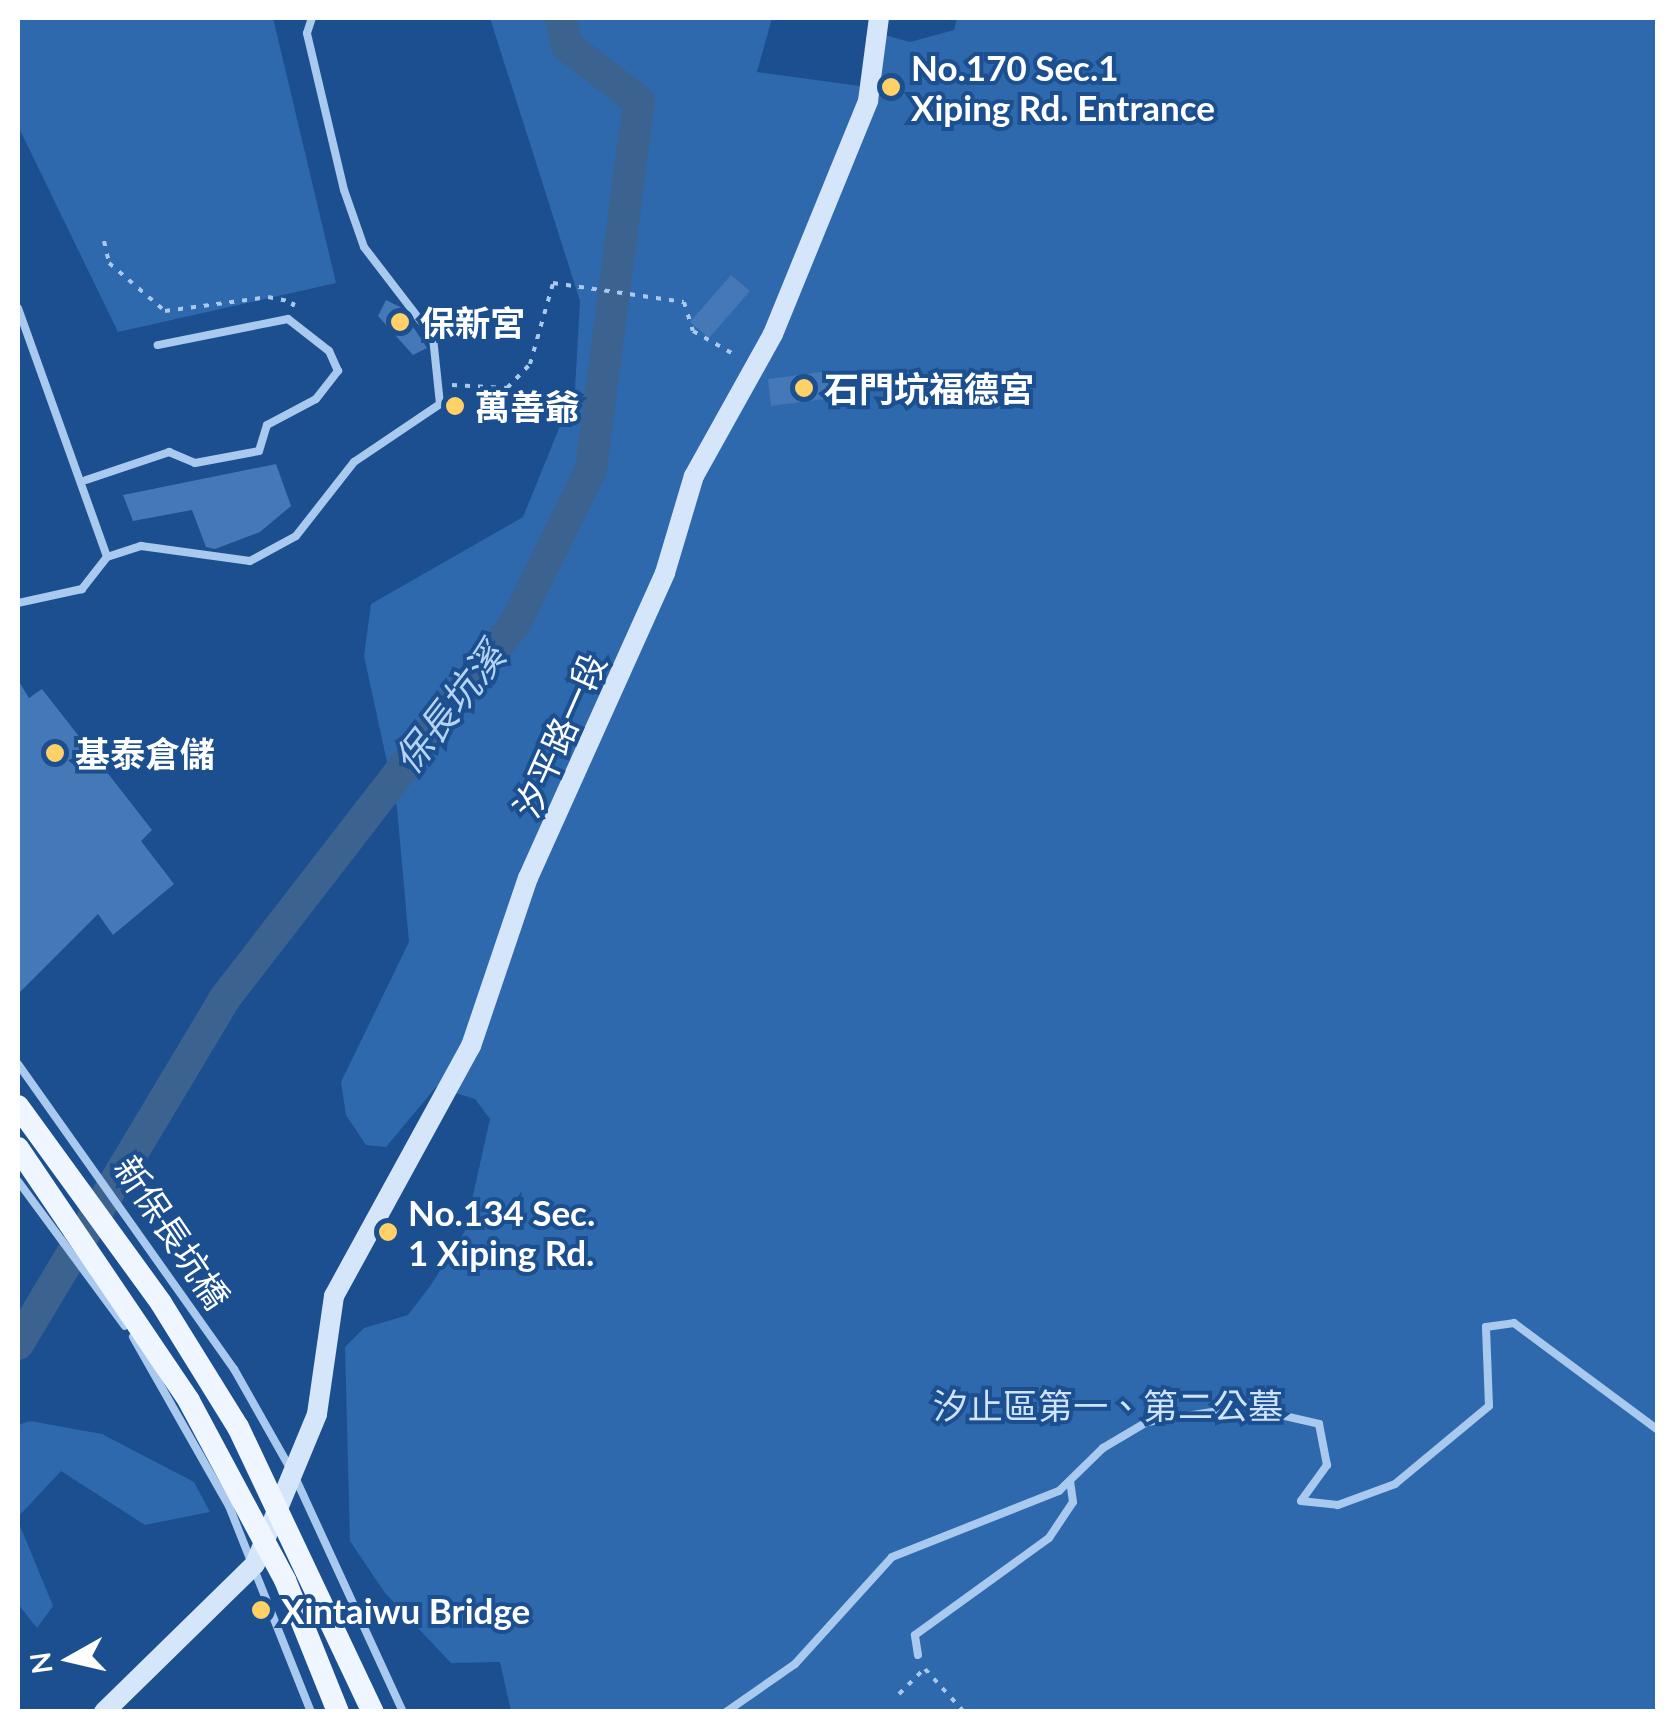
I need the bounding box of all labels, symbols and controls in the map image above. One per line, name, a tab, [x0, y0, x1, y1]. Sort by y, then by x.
place label: No.170 Sec.1 Xiping Rd. Entrance	[911, 46, 1215, 128]
marker: No.170 Sec.1 Xiping Rd. Entrance	[880, 76, 902, 98]
place label: 保新宮	[420, 301, 525, 343]
marker: 保新宮	[389, 311, 411, 333]
place label: 石門坑福德宮	[824, 367, 1034, 409]
marker: 石門坑福德宮	[793, 377, 815, 399]
place label: 萬善爺	[475, 385, 580, 427]
marker: 萬善爺	[444, 395, 466, 417]
water label: 保長坑溪	[384, 634, 514, 782]
street label: 汐平路一段	[504, 647, 614, 823]
place label: 基泰倉儲	[75, 732, 215, 774]
marker: 基泰倉儲	[44, 742, 66, 764]
street label: 新保長坑橋	[107, 1148, 239, 1316]
place label: No.134 Sec. 1 Xiping Rd.	[408, 1191, 595, 1273]
marker: No.134 Sec. 1 Xiping Rd.	[377, 1221, 399, 1243]
park label: 汐止區第一、第二公墓	[933, 1384, 1283, 1426]
place label: Xintaiwu Bridge	[281, 1589, 530, 1631]
marker: Xintaiwu Bridge	[250, 1599, 272, 1621]
north arrow	[20, 1609, 120, 1709]
text: N	[22, 1650, 59, 1676]

